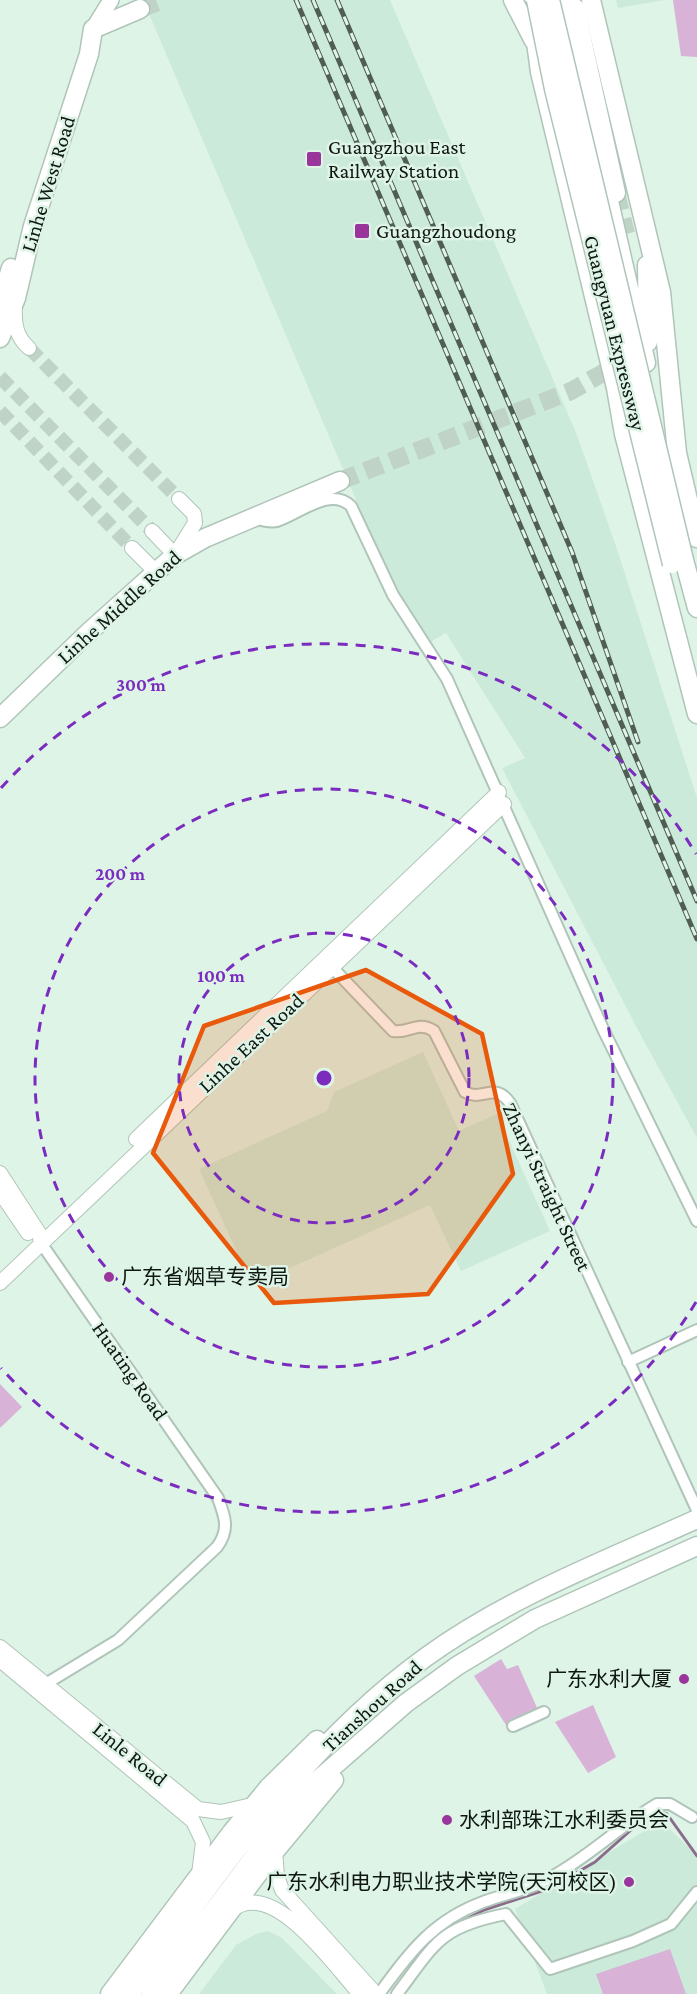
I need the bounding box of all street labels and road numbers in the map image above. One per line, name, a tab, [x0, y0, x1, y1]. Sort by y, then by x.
street label: Linhe West Road	[16, 113, 80, 255]
street label: Guangyuan Expressway	[579, 233, 651, 433]
street label: Linhe Middle Road	[52, 545, 186, 669]
street label: Linhe East Road	[194, 988, 308, 1098]
street label: Zhanyi Straight Street	[497, 1099, 597, 1276]
street label: Huating Road	[87, 1317, 173, 1425]
street label: Tianshou Road	[317, 1655, 427, 1757]
street label: Linle Road	[88, 1717, 172, 1791]

